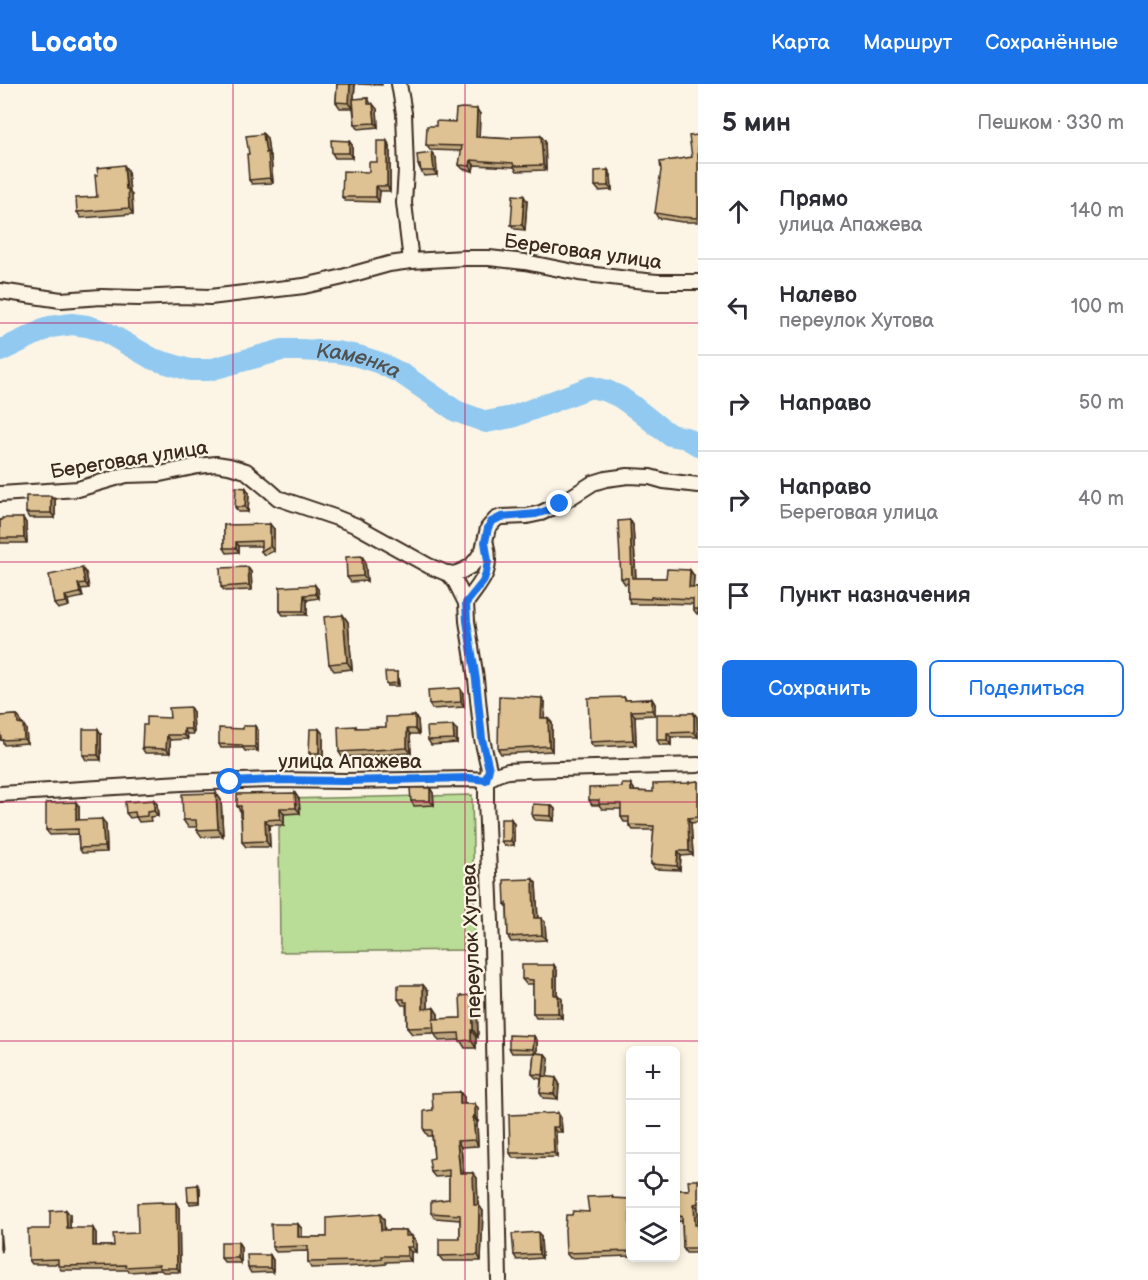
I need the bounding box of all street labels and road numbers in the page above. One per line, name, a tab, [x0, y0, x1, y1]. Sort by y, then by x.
street label: Береговая улица	[502, 229, 664, 275]
street label: Береговая улица	[49, 436, 210, 484]
street label: улица Апажева	[278, 750, 422, 774]
street label: переулок Хутова	[457, 863, 487, 1019]

